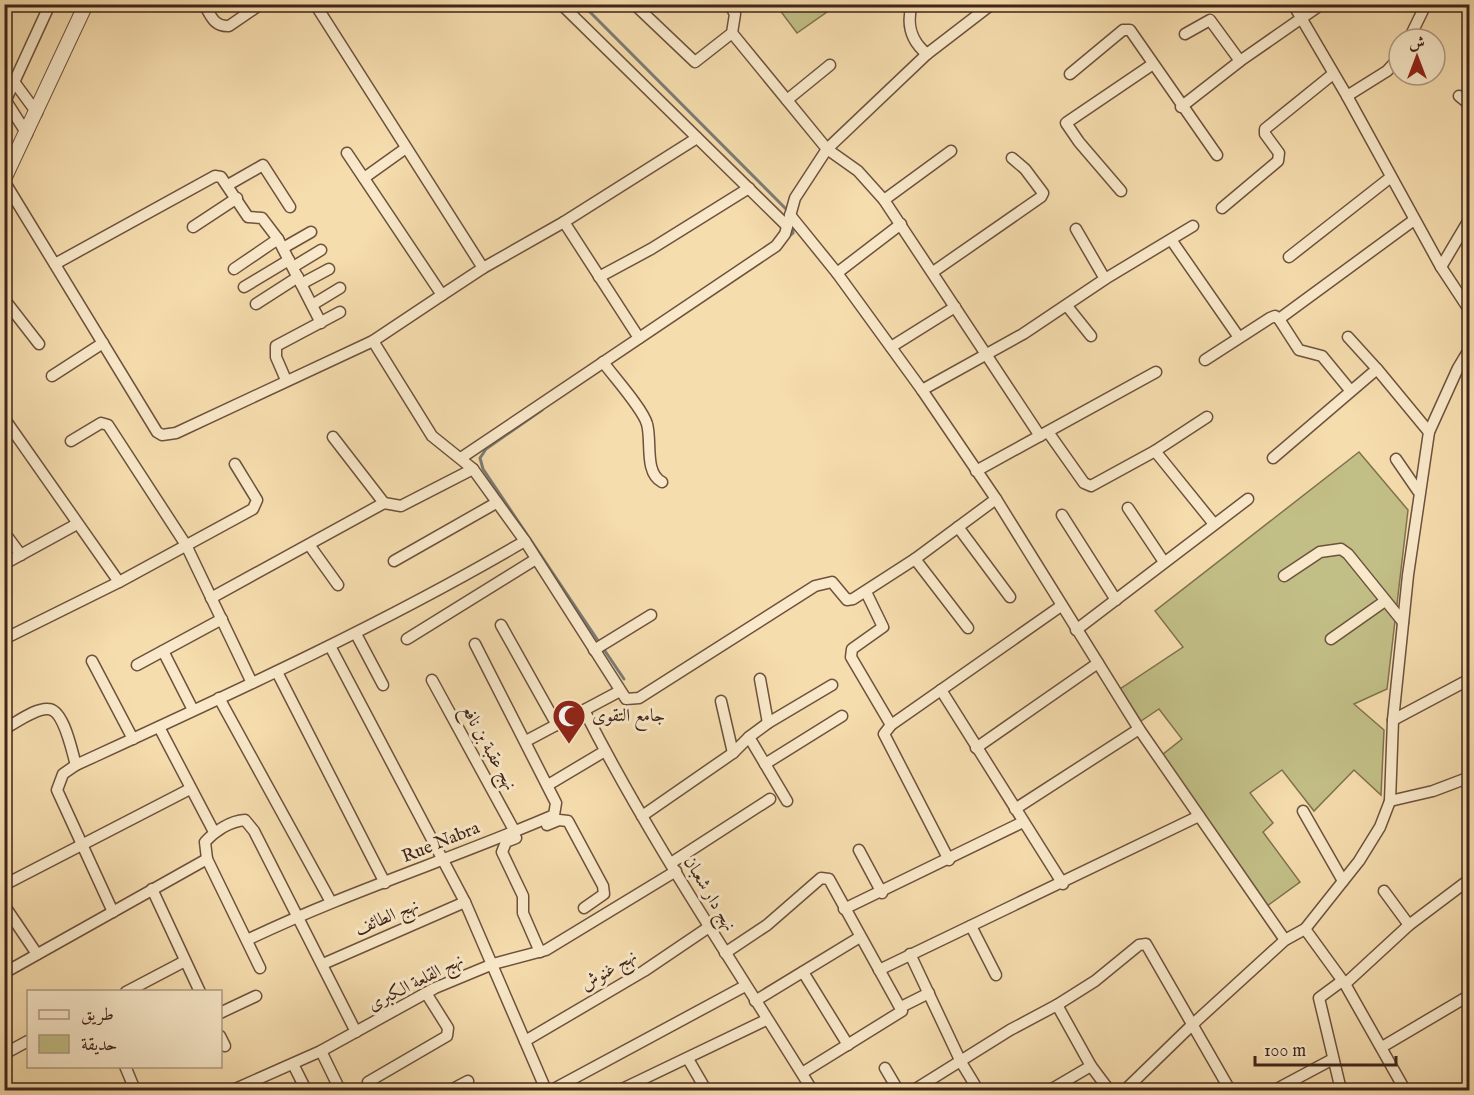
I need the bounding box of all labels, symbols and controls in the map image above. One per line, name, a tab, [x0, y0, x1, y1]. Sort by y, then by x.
north arrow	[1387, 27, 1447, 87]
text: ش	[1409, 34, 1425, 54]
mosque icon: جامع التقوى	[551, 698, 587, 745]
street label: نهج عقبة بن نافع	[452, 701, 521, 796]
place label: جامع التقوى	[592, 705, 665, 731]
street label: Rue Nabra	[399, 817, 483, 869]
street label: نهج دار شعبان	[675, 852, 740, 937]
street label: نهج الطائف	[351, 894, 424, 945]
street label: نهج غنوش	[576, 945, 643, 999]
street label: نهج القلعة الكبرى	[364, 949, 469, 1020]
legend	[27, 990, 222, 1068]
text: طريق	[81, 1004, 114, 1027]
scale bar	[1255, 1029, 1396, 1067]
text: حديقة	[81, 1034, 117, 1057]
text: 100 m	[1264, 1040, 1306, 1063]

